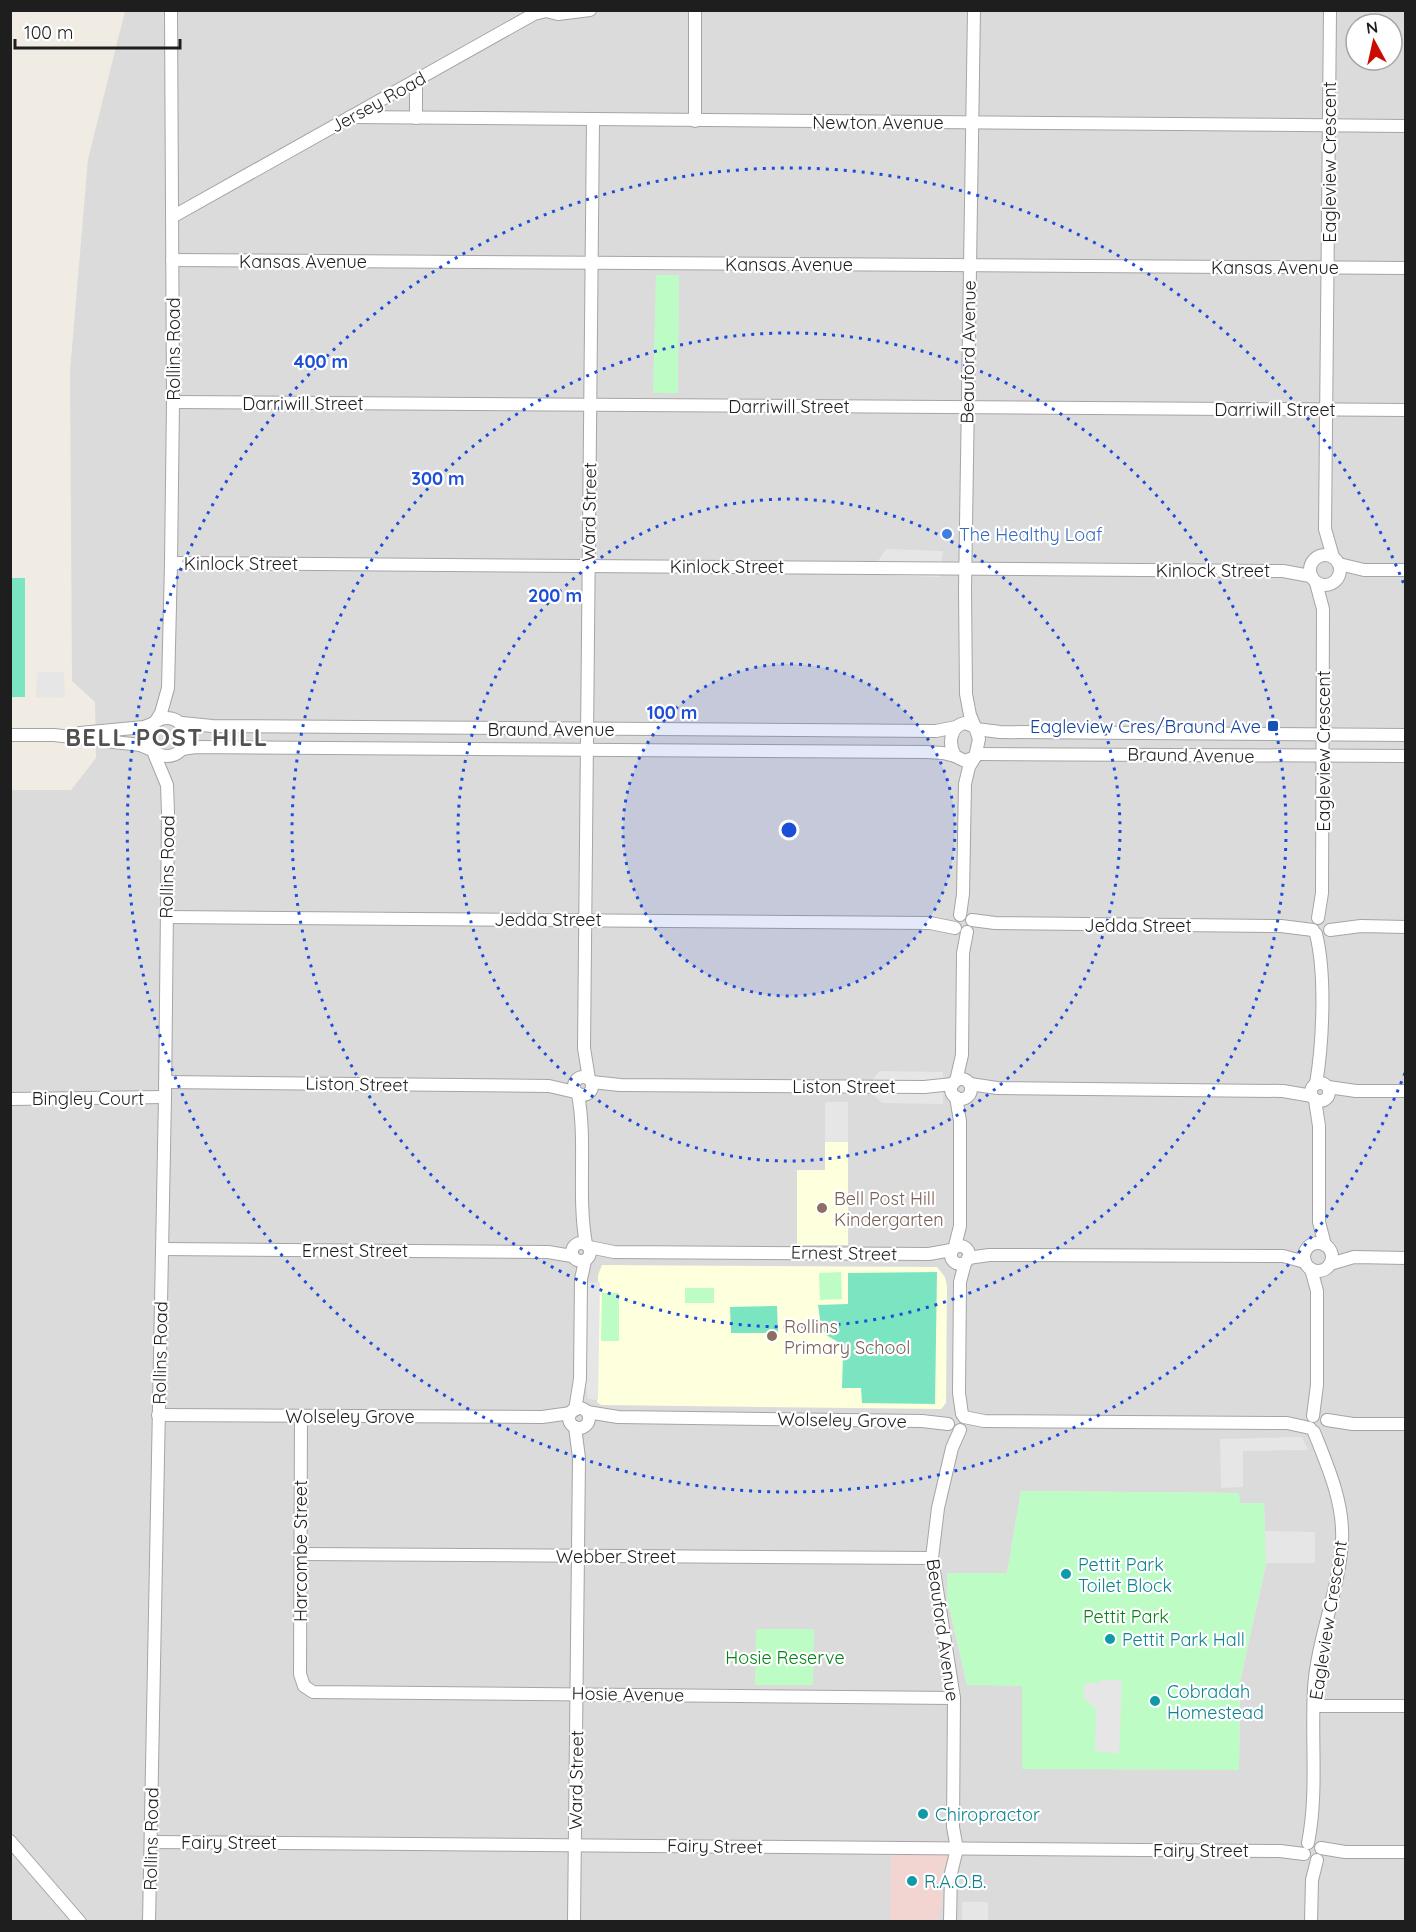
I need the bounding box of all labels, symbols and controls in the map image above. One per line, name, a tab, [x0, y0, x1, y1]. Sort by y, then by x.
scale bar	[15, 12, 180, 50]
north arrow	[1344, 12, 1404, 72]
text: N	[1365, 16, 1379, 38]
text: 100 m	[24, 21, 73, 44]
street label: Jersey Road	[326, 66, 430, 138]
street label: Eagleview Crescent	[1318, 81, 1341, 243]
street label: Newton Avenue	[812, 111, 944, 134]
street label: Kansas Avenue	[239, 250, 367, 273]
street label: Kansas Avenue	[725, 253, 853, 276]
street label: Kansas Avenue	[1211, 256, 1339, 279]
street label: Beauford Avenue	[955, 280, 981, 424]
street label: Rollins Road	[162, 297, 185, 401]
text: 400 m	[294, 350, 348, 373]
street label: Darriwill Street	[242, 392, 364, 415]
street label: Darriwill Street	[728, 395, 850, 418]
street label: Darriwill Street	[1214, 398, 1336, 421]
street label: Ward Street	[577, 462, 601, 562]
text: 300 m	[411, 467, 465, 490]
place label: The Healthy Loaf	[959, 523, 1103, 546]
marker: The Healthy Loaf	[940, 527, 954, 541]
street label: Kinlock Street	[184, 552, 298, 575]
street label: Kinlock Street	[670, 555, 784, 578]
street label: Kinlock Street	[1156, 559, 1270, 582]
text: 200 m	[528, 584, 582, 607]
street label: Eagleview Crescent	[1312, 670, 1335, 832]
text: 100 m	[647, 701, 697, 724]
place label: Eagleview Cres/Braund Ave	[1030, 715, 1261, 738]
street label: Braund Avenue	[487, 718, 615, 741]
marker: Eagleview Cres/Braund Ave	[1266, 719, 1280, 733]
district label: BELL POST HILL	[65, 722, 269, 752]
street label: Braund Avenue	[1127, 742, 1255, 768]
street label: Rollins Road	[155, 815, 179, 919]
centre of rings	[779, 820, 799, 840]
street label: Jedda Street	[494, 908, 602, 931]
street label: Jedda Street	[1084, 914, 1192, 937]
street label: Liston Street	[305, 1072, 409, 1096]
street label: Liston Street	[792, 1075, 896, 1098]
street label: Bingley Court	[32, 1087, 144, 1110]
place label: Bell Post Hill Kindergarten	[834, 1187, 944, 1231]
marker: Bell Post Hill Kindergarten	[815, 1201, 829, 1215]
street label: Ernest Street	[302, 1239, 408, 1262]
street label: Ernest Street	[791, 1241, 897, 1265]
street label: Rollins Road	[148, 1301, 172, 1405]
place label: Rollins Primary School	[784, 1315, 910, 1359]
marker: Rollins Primary School	[765, 1329, 779, 1343]
street label: Wolseley Grove	[285, 1405, 415, 1428]
street label: Wolseley Grove	[777, 1407, 907, 1433]
street label: Harcombe Street	[289, 1480, 312, 1622]
street label: Eagleview Crescent	[1304, 1539, 1352, 1701]
street label: Webber Street	[556, 1545, 676, 1568]
place label: Pettit Park Toilet Block	[1078, 1553, 1172, 1597]
street label: Beauford Avenue	[922, 1557, 964, 1703]
marker: Pettit Park Toilet Block	[1059, 1567, 1073, 1581]
park label: Pettit Park	[1083, 1605, 1169, 1628]
place label: Pettit Park Hall	[1122, 1628, 1245, 1651]
marker: Pettit Park Hall	[1103, 1632, 1117, 1646]
park label: Hosie Reserve	[725, 1646, 845, 1669]
place label: Cobradah Homestead	[1167, 1680, 1264, 1724]
street label: Hosie Avenue	[571, 1682, 685, 1706]
marker: Cobradah Homestead	[1148, 1694, 1162, 1708]
street label: Ward Street	[564, 1730, 588, 1830]
street label: Rollins Road	[139, 1787, 163, 1891]
place label: Chiropractor	[935, 1803, 1040, 1826]
marker: Chiropractor	[916, 1807, 930, 1821]
street label: Fairy Street	[181, 1831, 277, 1854]
street label: Fairy Street	[667, 1834, 763, 1858]
street label: Fairy Street	[1153, 1839, 1249, 1862]
place label: R.A.O.B.	[924, 1870, 986, 1893]
marker: R.A.O.B.	[905, 1874, 919, 1888]

